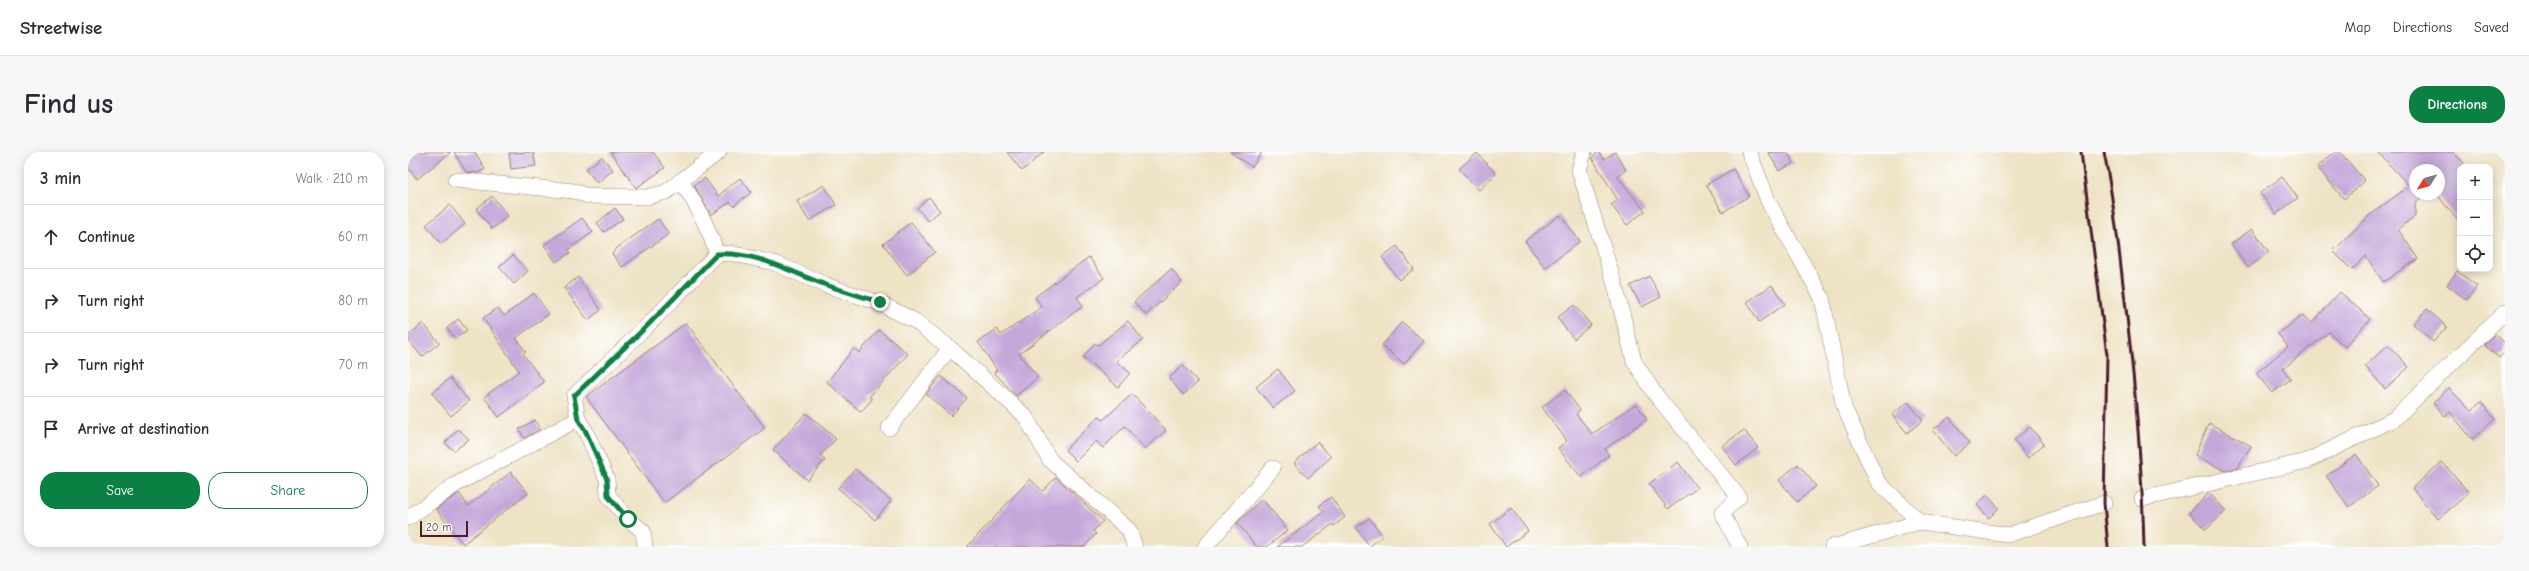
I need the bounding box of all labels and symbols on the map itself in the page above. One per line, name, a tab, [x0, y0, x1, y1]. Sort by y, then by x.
north arrow	[2409, 164, 2445, 200]
route end	[871, 293, 889, 311]
route start	[619, 510, 637, 528]
scale bar	[420, 519, 468, 538]

